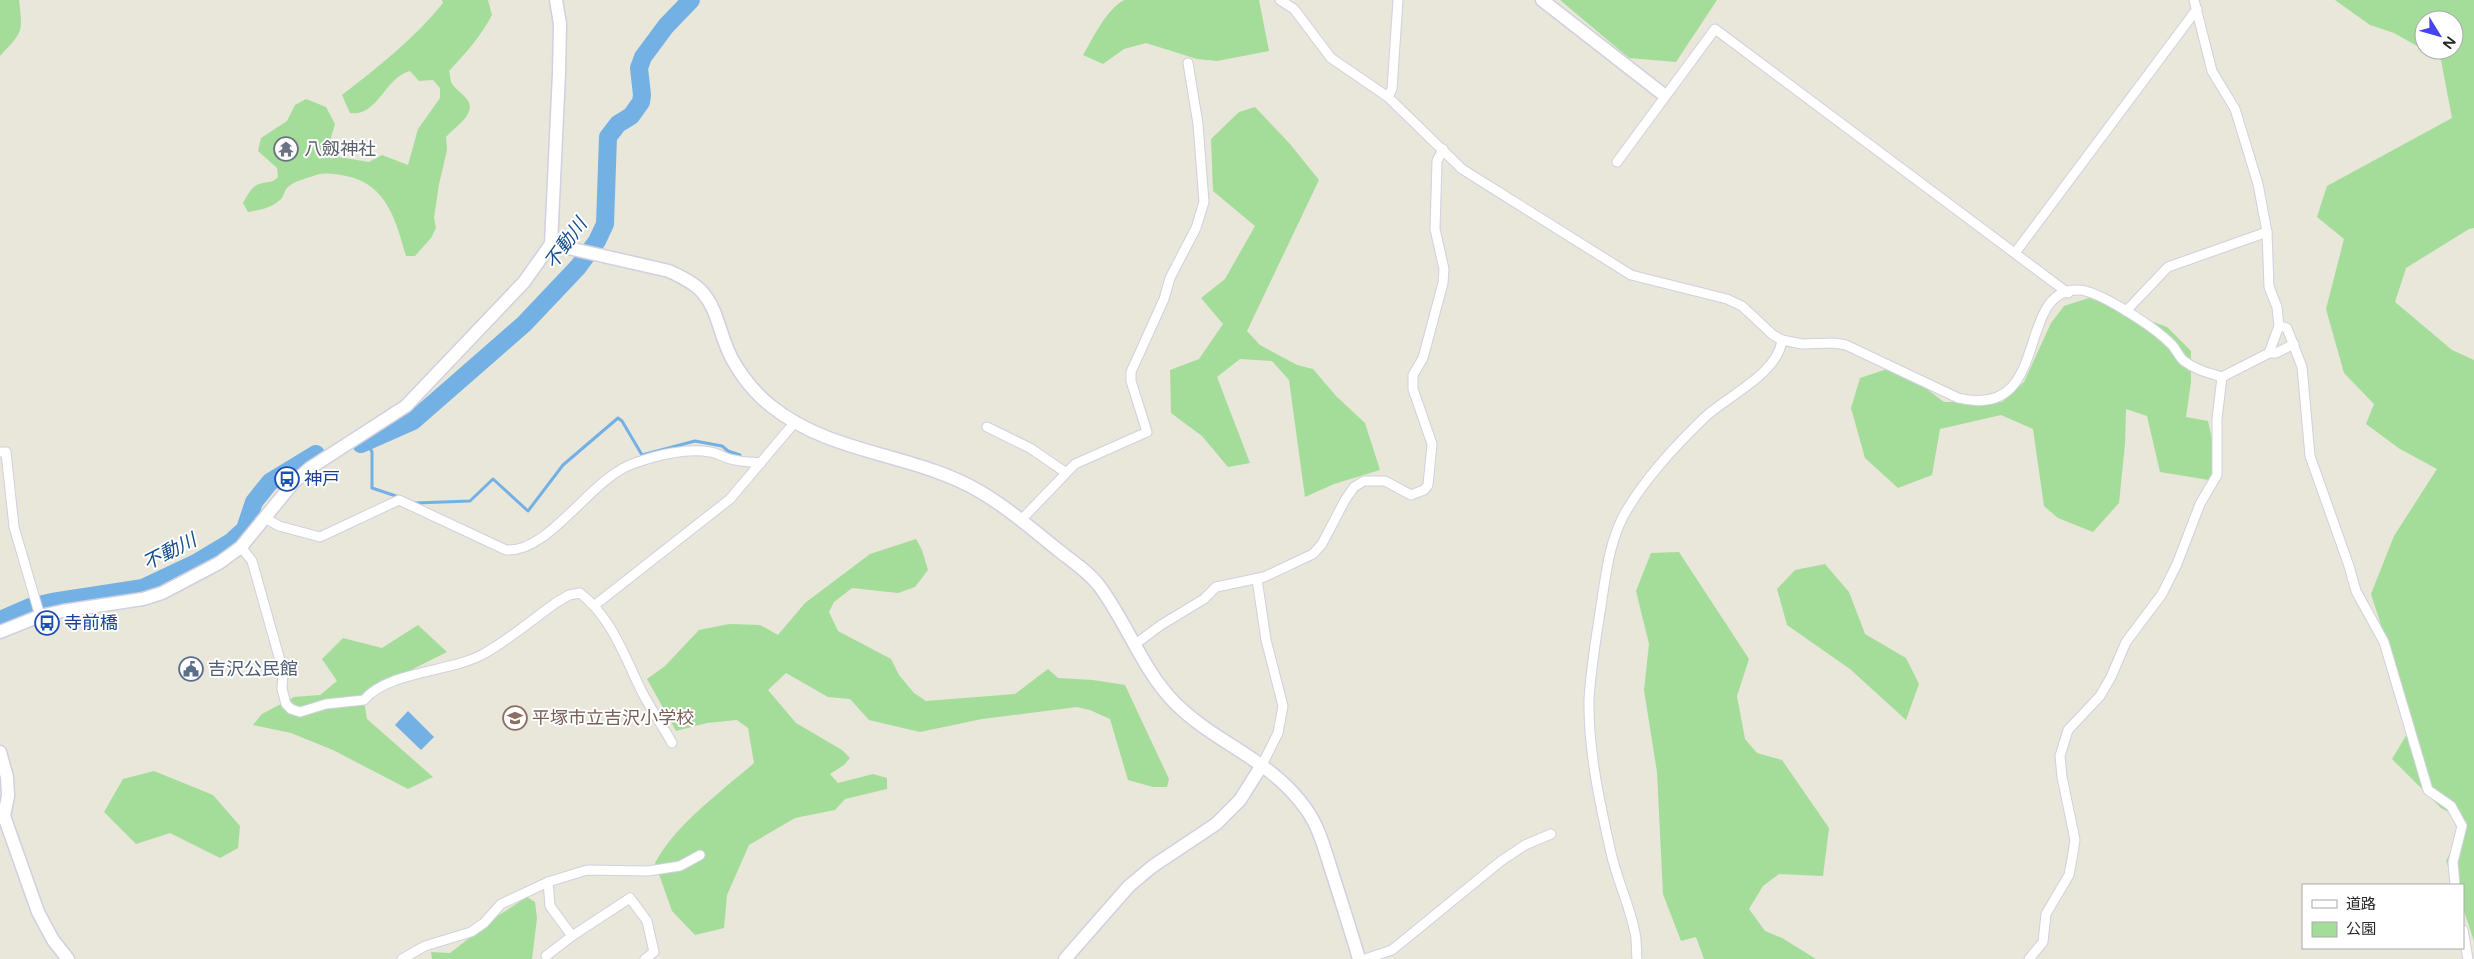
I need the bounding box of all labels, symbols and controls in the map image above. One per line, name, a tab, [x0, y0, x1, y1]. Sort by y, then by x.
north arrow	[2414, 10, 2464, 60]
text: N	[2439, 33, 2459, 52]
temple icon: 八劔神社	[273, 136, 299, 162]
place label: 八劔神社	[304, 138, 376, 160]
water label: 不動川	[540, 212, 593, 273]
bus stop icon: 神戸	[274, 466, 300, 492]
place label: 神戸	[304, 468, 340, 490]
water label: 不動川	[139, 528, 202, 575]
bus stop icon: 寺前橋	[34, 610, 60, 636]
place label: 寺前橋	[64, 612, 118, 634]
public building icon: 吉沢公民館	[178, 656, 204, 682]
place label: 吉沢公民館	[208, 658, 298, 680]
school or university icon: 平塚市立吉沢小学校	[502, 705, 528, 731]
place label: 平塚市立吉沢小学校	[532, 707, 694, 729]
legend	[2302, 884, 2464, 949]
text: 道路	[2346, 895, 2376, 913]
text: 公園	[2346, 920, 2376, 938]

